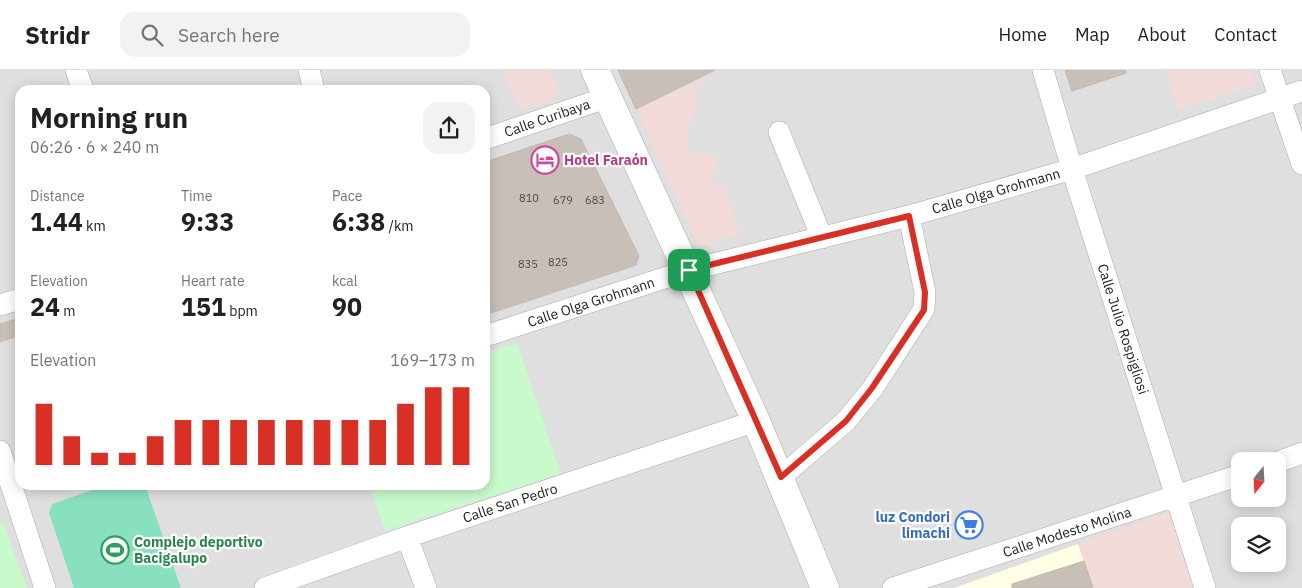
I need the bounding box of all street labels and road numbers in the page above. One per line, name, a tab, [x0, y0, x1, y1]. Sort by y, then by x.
street label: Calle Curibaya	[502, 95, 593, 141]
street label: Calle Olga Grohmann	[930, 164, 1062, 218]
street label: Calle Julio Rospigliosi	[1093, 261, 1153, 397]
street label: Calle Olga Grohmann	[525, 273, 657, 331]
street label: Calle San Pedro	[460, 479, 560, 527]
street label: Calle Modesto Molina	[1000, 503, 1134, 561]

